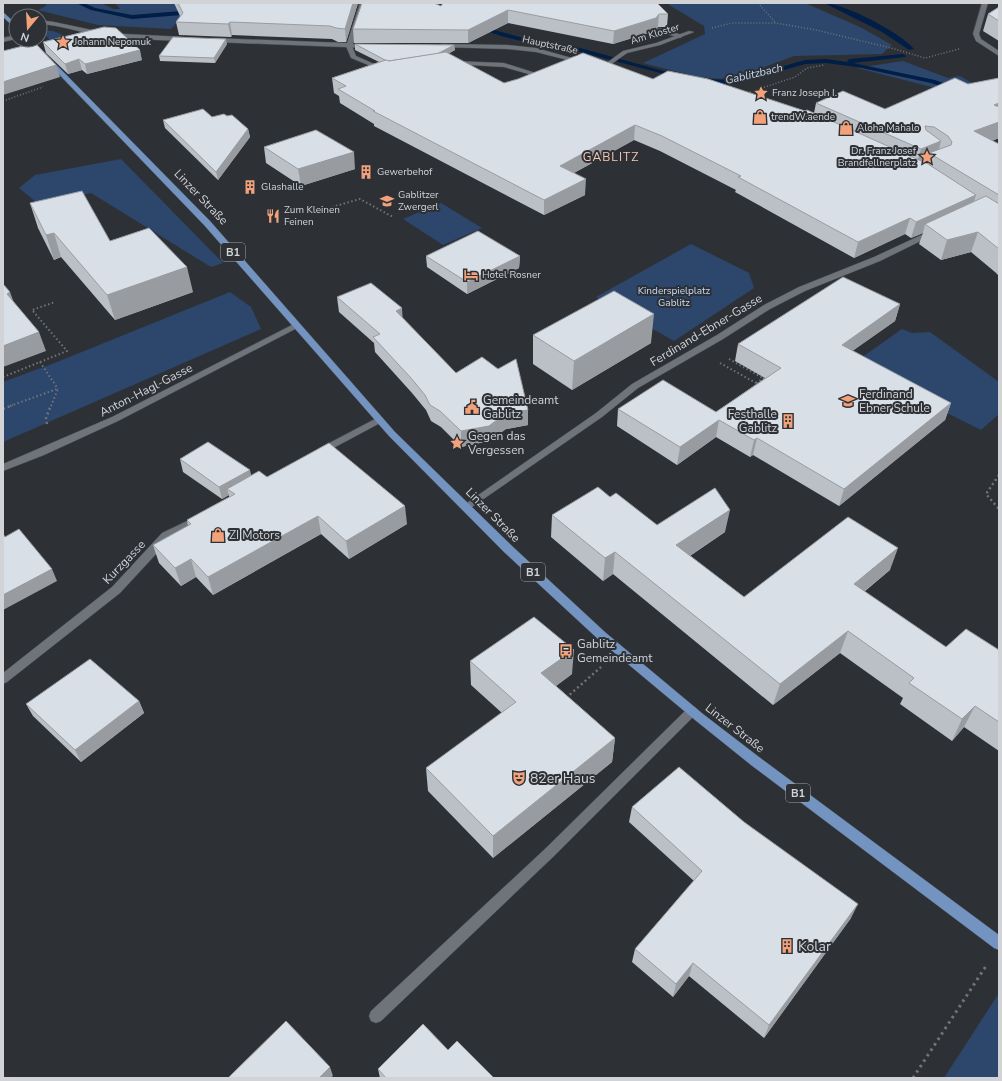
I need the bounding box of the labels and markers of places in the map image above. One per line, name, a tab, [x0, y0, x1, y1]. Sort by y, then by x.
place icon: Johann Nepomuk	[55, 34, 71, 50]
place label: Johann Nepomuk	[73, 35, 152, 49]
place icon: Franz Joseph I.	[753, 85, 769, 101]
place label: Franz Joseph I.	[772, 86, 837, 100]
shop icon: trendW.aende	[752, 109, 768, 125]
place label: trendW.aende	[771, 110, 835, 124]
shop icon: Aloha Mahalo	[838, 120, 854, 136]
place label: Aloha Mahalo	[857, 121, 920, 135]
place label: Dr. Franz Josef Brandfellnerplatz	[838, 144, 917, 170]
place icon: Dr. Franz Josef Brandfellnerplatz	[919, 149, 935, 165]
building icon: Gewerbehof	[358, 164, 374, 180]
place label: Gewerbehof	[377, 165, 433, 179]
building icon: Glashalle	[242, 179, 258, 195]
place label: Glashalle	[261, 180, 304, 194]
place label: Gablitzer Zwergerl	[398, 188, 439, 214]
school or university icon: Gablitzer Zwergerl	[379, 193, 395, 209]
place label: Zum Kleinen Feinen	[284, 203, 340, 229]
restaurant icon: Zum Kleinen Feinen	[265, 208, 281, 224]
hotel icon: Hotel Rosner	[463, 267, 479, 283]
place label: Hotel Rosner	[482, 268, 541, 282]
place label: Ferdinand Ebner Schule	[859, 386, 930, 416]
place label: Gemeindeamt Gablitz	[483, 392, 559, 422]
school or university icon: Ferdinand Ebner Schule	[840, 393, 856, 409]
public building icon: Gemeindeamt Gablitz	[464, 399, 480, 415]
place label: Festhalle Gablitz	[728, 406, 777, 436]
building icon: Festhalle Gablitz	[780, 413, 796, 429]
place label: Gegen das Vergessen	[467, 428, 526, 458]
place icon: Gegen das Vergessen	[449, 435, 465, 451]
shop icon: ZI Motors	[210, 527, 226, 543]
place label: ZI Motors	[229, 527, 280, 543]
place label: Gablitz Gemeindeamt	[577, 636, 653, 666]
bus stop icon: Gablitz Gemeindeamt	[558, 643, 574, 659]
place label: 82er Haus	[530, 769, 596, 788]
theatre icon: 82er Haus	[511, 770, 527, 786]
place label: Kolar	[798, 937, 831, 956]
building icon: Kolar	[779, 938, 795, 954]

